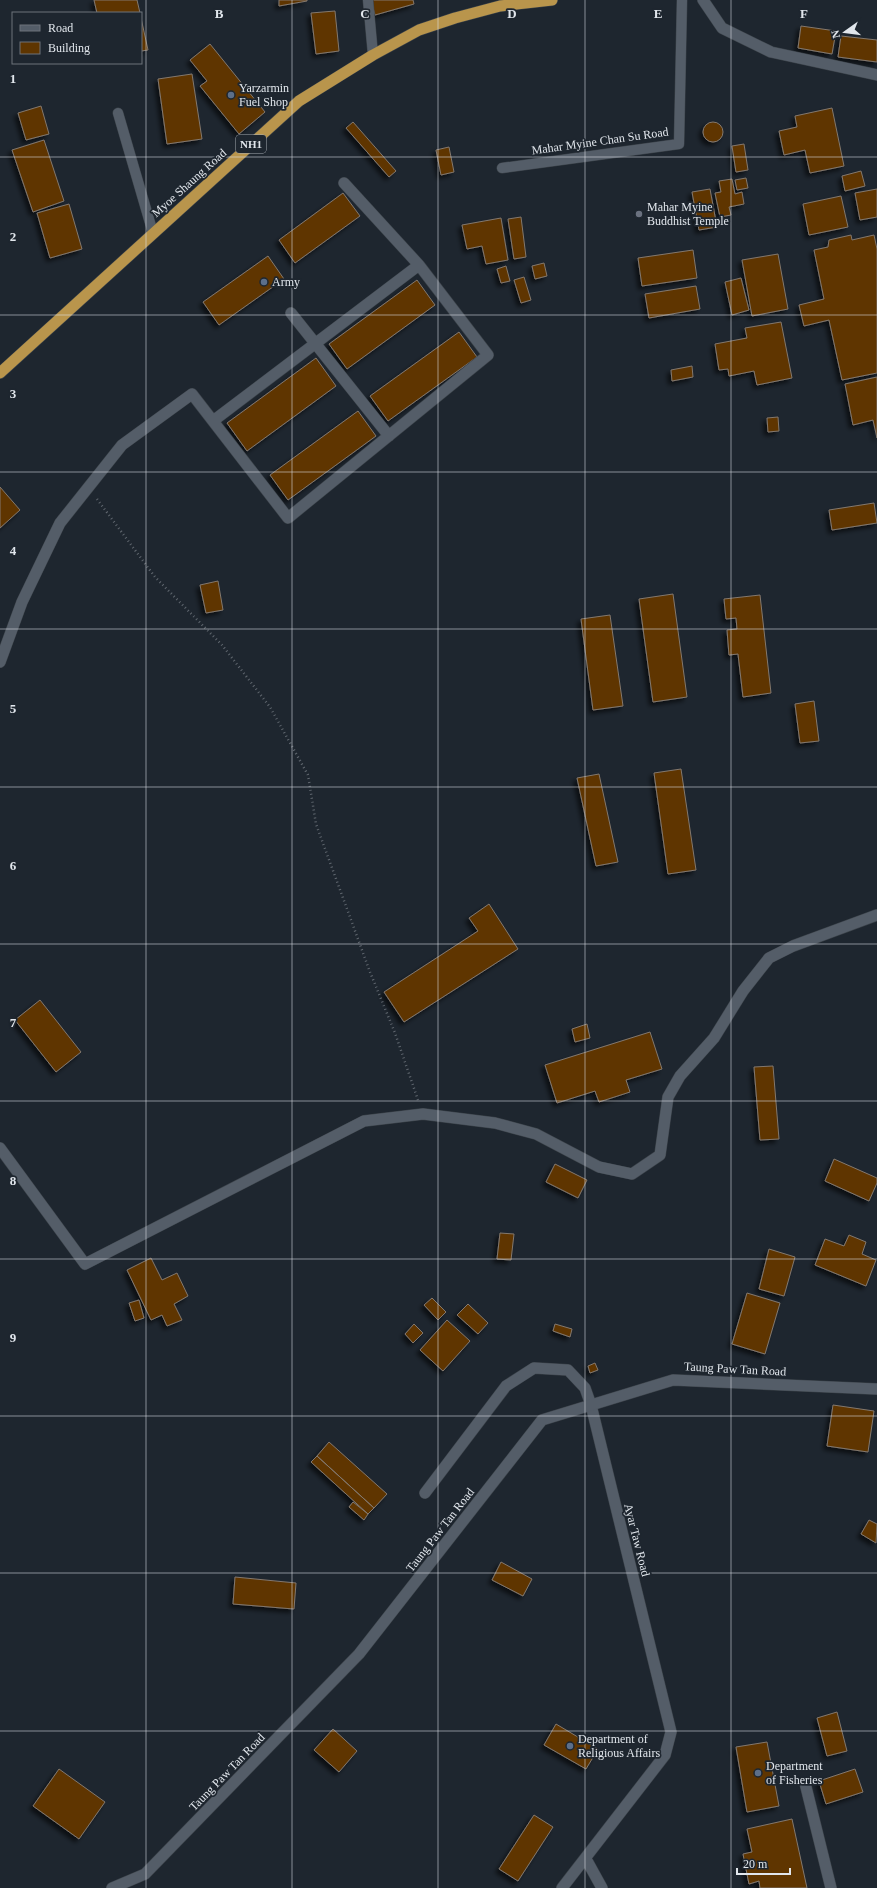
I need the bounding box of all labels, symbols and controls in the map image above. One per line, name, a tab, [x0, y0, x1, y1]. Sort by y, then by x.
text: B	[215, 6, 224, 21]
text: C	[360, 6, 370, 21]
text: D	[507, 6, 517, 21]
text: E	[654, 6, 662, 21]
text: F	[800, 6, 808, 21]
legend	[12, 12, 142, 64]
north arrow	[825, 12, 865, 52]
text: Road	[48, 21, 73, 35]
text: N	[829, 29, 842, 40]
text: Building	[48, 41, 90, 55]
text: 1	[10, 71, 16, 86]
place label: Yarzarmin Fuel Shop	[239, 81, 289, 109]
marker: Yarzarmin Fuel Shop	[226, 90, 236, 100]
street label: Mahar Myine Chan Su Road	[531, 124, 669, 158]
road number: NH1	[236, 135, 266, 153]
street label: Myoe Shaung Road	[149, 146, 229, 220]
place label: Mahar Myine Buddhist Temple	[647, 200, 729, 228]
marker: Mahar Myine Buddhist Temple	[634, 209, 644, 219]
text: 2	[10, 229, 16, 244]
place label: Army	[272, 275, 300, 289]
marker: Army	[259, 277, 269, 287]
text: 3	[10, 386, 17, 401]
text: 4	[10, 543, 17, 558]
text: 5	[10, 701, 17, 716]
text: 6	[10, 858, 17, 873]
text: 7	[10, 1015, 17, 1030]
text: 8	[10, 1173, 17, 1188]
text: 9	[10, 1330, 17, 1345]
street label: Taung Paw Tan Road	[683, 1359, 787, 1379]
street label: Taung Paw Tan Road	[403, 1485, 477, 1575]
street label: Ayar Taw Road	[621, 1502, 653, 1578]
street label: Taung Paw Tan Road	[186, 1730, 268, 1814]
place label: Department of Religious Affairs	[578, 1732, 660, 1760]
marker: Department of Religious Affairs	[565, 1741, 575, 1751]
place label: Department of Fisheries	[766, 1759, 823, 1787]
marker: Department of Fisheries	[753, 1768, 763, 1778]
scale bar	[737, 1850, 790, 1876]
text: 20 m	[743, 1857, 768, 1871]

